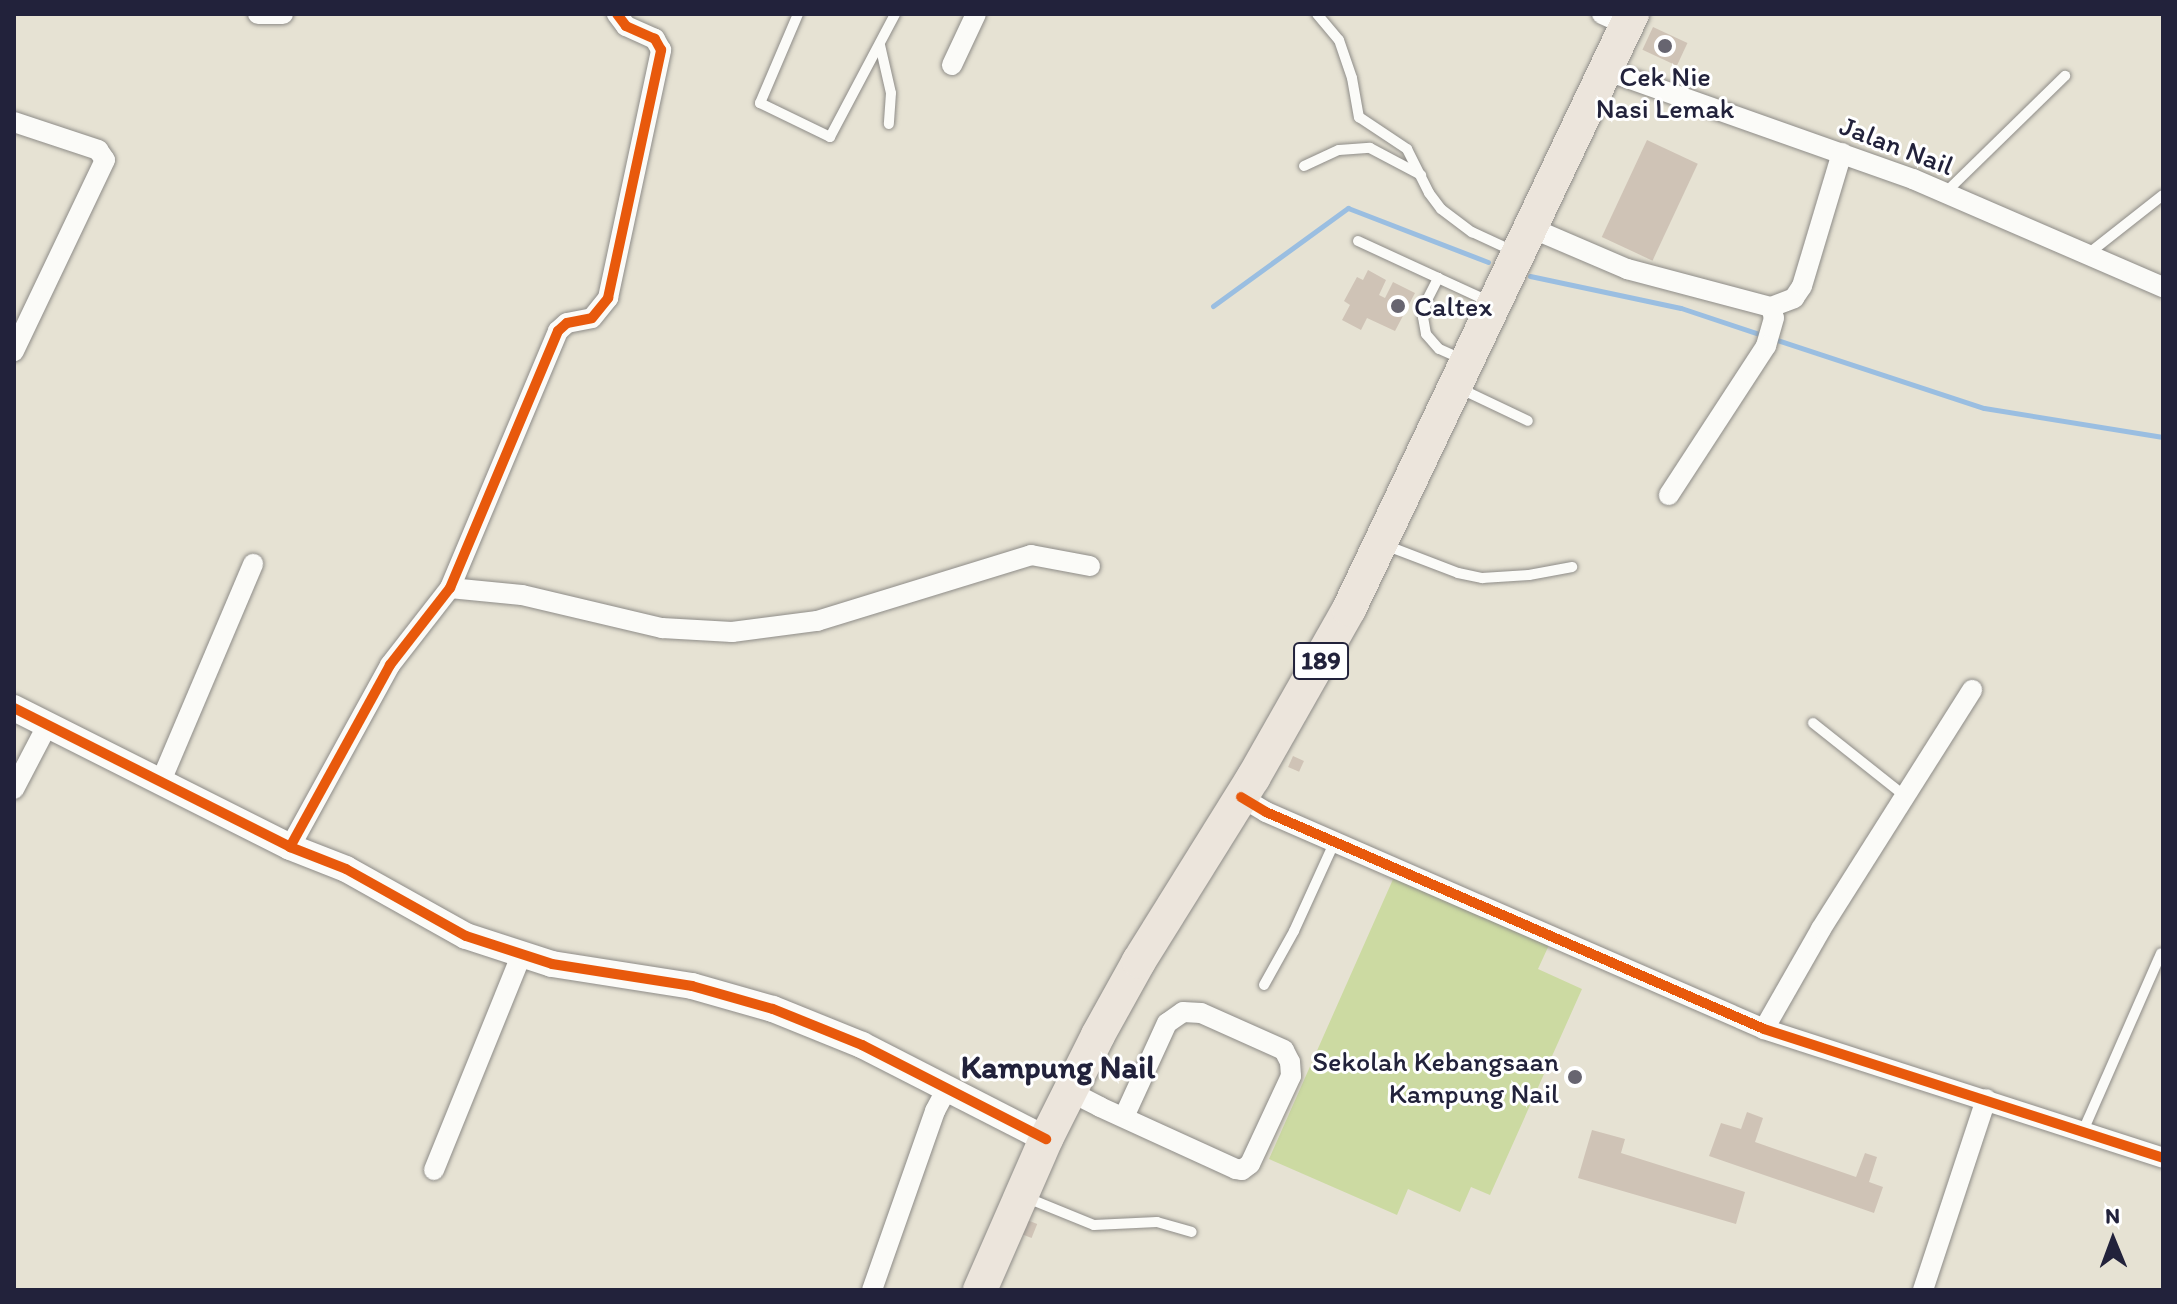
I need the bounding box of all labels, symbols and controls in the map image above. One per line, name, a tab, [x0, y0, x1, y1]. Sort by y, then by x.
marker: Cek Nie Nasi Lemak	[1656, 37, 1674, 55]
place label: Cek Nie Nasi Lemak	[1596, 59, 1734, 125]
street label: Jalan Nail	[1835, 108, 1959, 182]
place label: Caltex	[1414, 289, 1492, 323]
marker: Caltex	[1389, 297, 1407, 315]
road number: 189	[1293, 639, 1349, 683]
place label: Sekolah Kebangsaan Kampung Nail	[1312, 1044, 1559, 1110]
district label: Kampung Nail	[961, 1048, 1155, 1086]
marker: Sekolah Kebangsaan Kampung Nail	[1566, 1068, 1584, 1086]
north arrow	[2073, 1200, 2153, 1280]
text: N	[2105, 1202, 2120, 1229]

